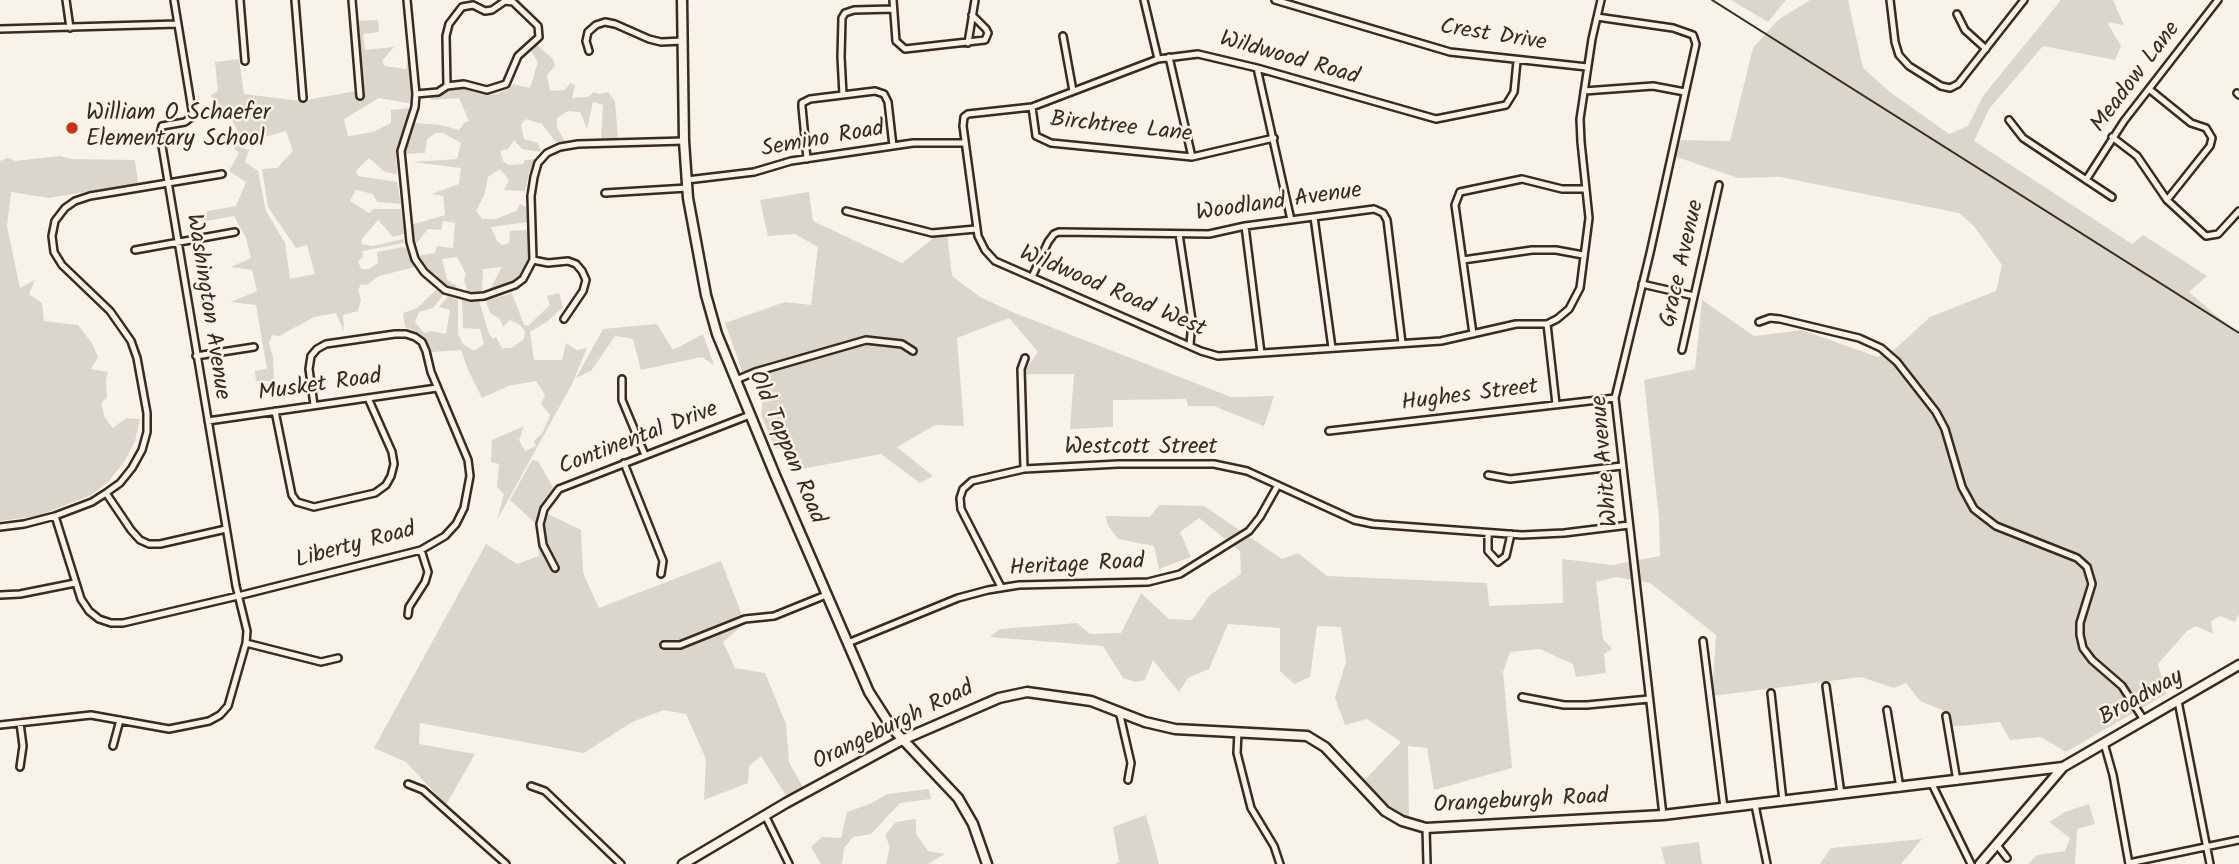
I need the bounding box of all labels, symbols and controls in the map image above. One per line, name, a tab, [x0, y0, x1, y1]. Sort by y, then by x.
street label: Crest Drive	[1438, 15, 1548, 59]
street label: Meadow Lane	[2086, 17, 2188, 139]
street label: Wildwood Road	[1216, 27, 1362, 93]
place label: William O Schaefer Elementary School	[86, 101, 270, 155]
street label: Birchtree Lane	[1049, 108, 1193, 150]
street label: Semino Road	[759, 117, 887, 165]
marker: William O Schaefer Elementary School	[64, 120, 80, 136]
street label: Woodland Avenue	[1194, 179, 1364, 229]
street label: Grace Avenue	[1656, 198, 1712, 330]
street label: Washington Avenue	[178, 212, 234, 402]
street label: Wildwood Road West	[1015, 241, 1209, 345]
street label: Musket Road	[256, 365, 384, 409]
street label: Old Tappan Road	[740, 367, 830, 529]
street label: Hughes Street	[1400, 375, 1540, 419]
street label: White Avenue	[1588, 394, 1626, 528]
street label: Continental Drive	[556, 397, 722, 483]
street label: Westcott Street	[1064, 435, 1218, 463]
street label: Liberty Road	[293, 518, 419, 576]
street label: Heritage Road	[1009, 550, 1145, 584]
street label: Broadway	[2095, 665, 2189, 733]
street label: Orangeburgh Road	[809, 676, 979, 778]
street label: Orangeburgh Road	[1433, 785, 1609, 821]

